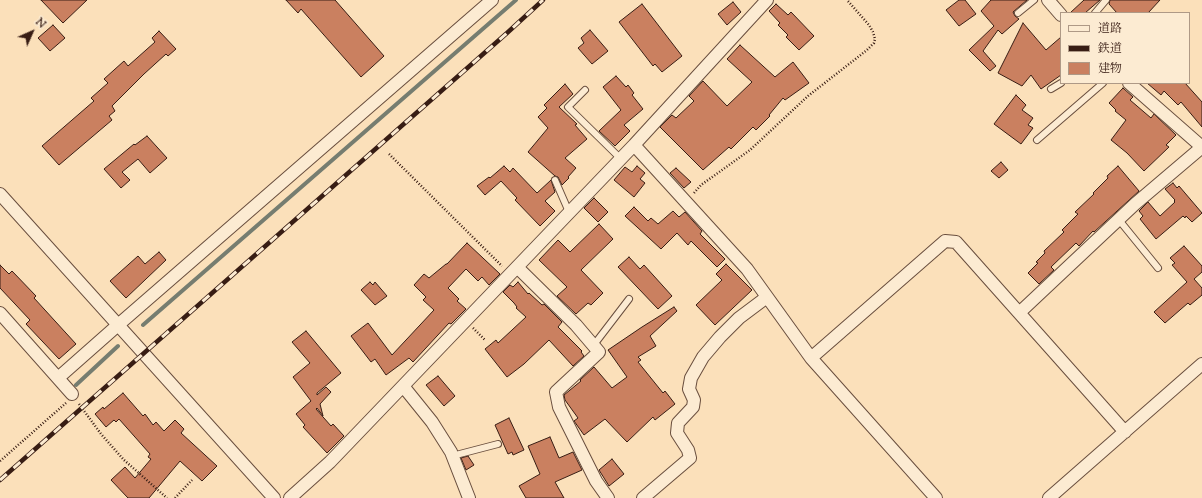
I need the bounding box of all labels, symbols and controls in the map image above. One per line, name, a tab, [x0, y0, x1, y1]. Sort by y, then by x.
north arrow	[12, 12, 52, 52]
legend	[1060, 12, 1190, 84]
text: N	[32, 15, 49, 32]
text: 道路	[1098, 20, 1122, 38]
text: 鉄道	[1098, 40, 1122, 58]
text: 建物	[1098, 60, 1122, 78]

